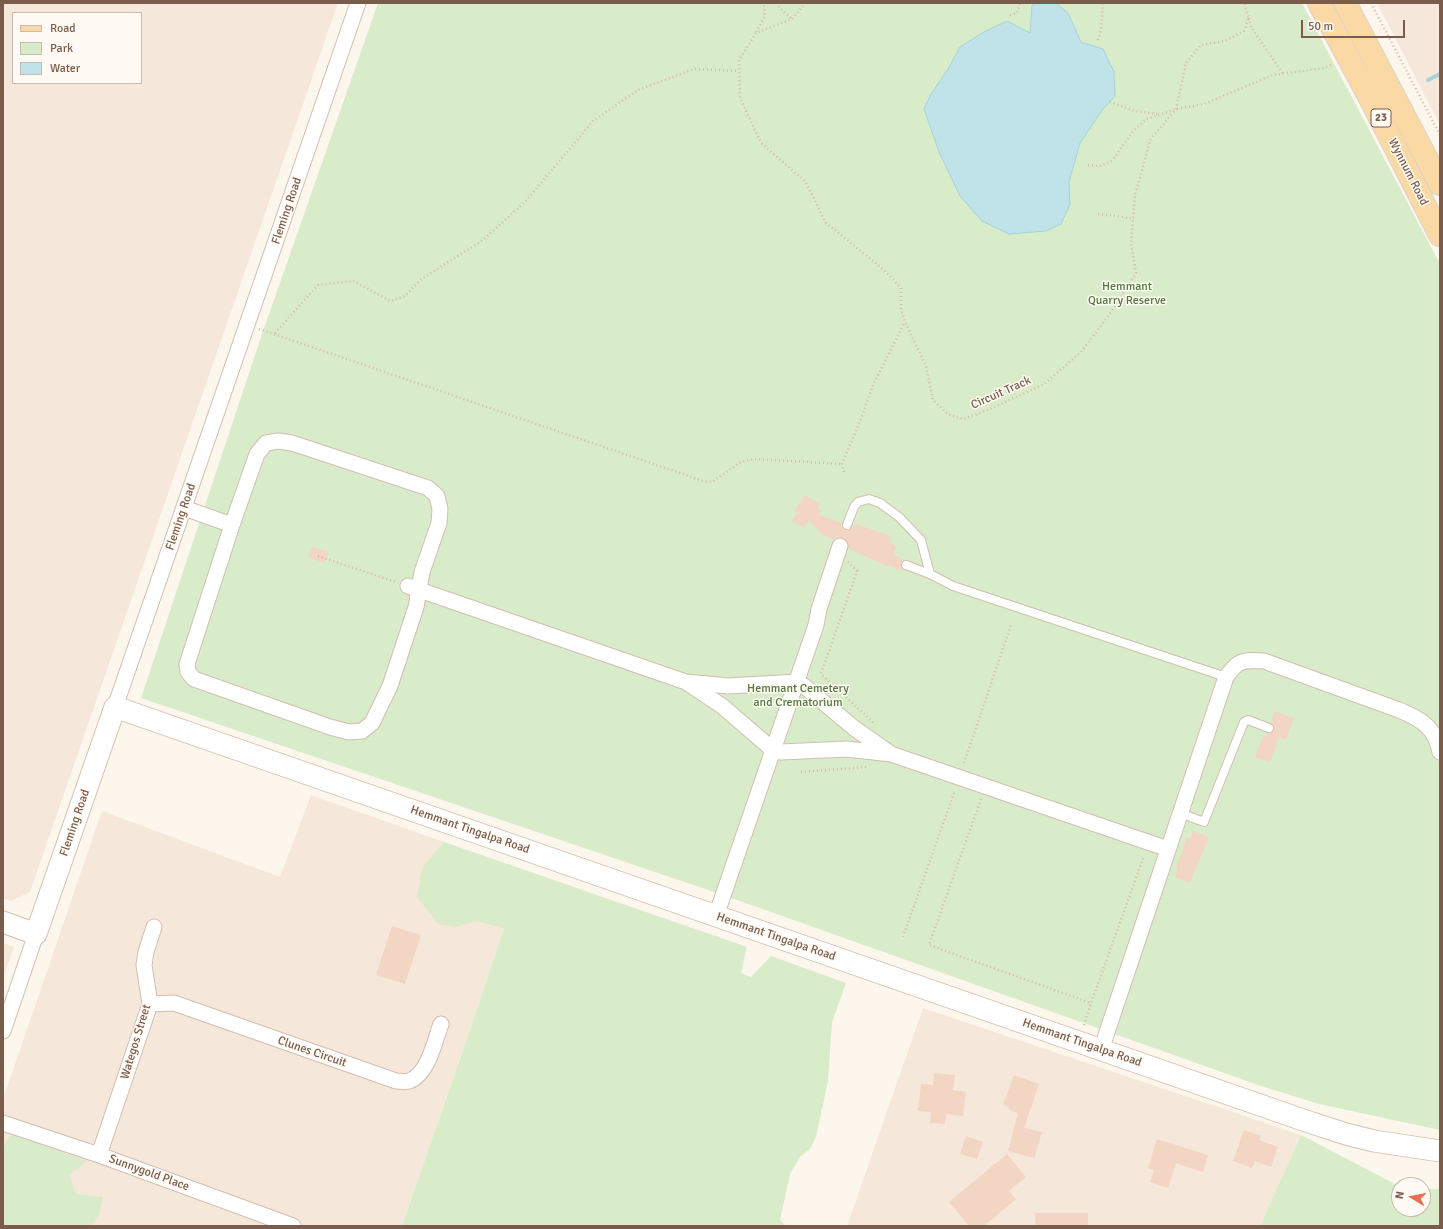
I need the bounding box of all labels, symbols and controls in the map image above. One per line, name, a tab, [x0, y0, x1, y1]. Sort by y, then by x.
legend	[12, 12, 142, 84]
scale bar	[1303, 12, 1407, 38]
text: 50 m	[1308, 19, 1333, 34]
text: Road	[50, 21, 76, 36]
text: Park	[50, 41, 73, 56]
text: Water	[50, 61, 80, 76]
road number: 23	[1371, 109, 1391, 127]
street label: Wynnum Road	[1385, 136, 1431, 208]
street label: Fleming Road	[269, 176, 305, 246]
park label: Hemmant Quarry Reserve	[1088, 280, 1166, 308]
street label: Circuit Track	[969, 373, 1033, 413]
street label: Fleming Road	[163, 482, 199, 552]
park label: Hemmant Cemetery and Crematorium	[747, 682, 849, 710]
street label: Fleming Road	[57, 788, 93, 858]
street label: Hemmant Tingalpa Road	[409, 803, 531, 857]
street label: Hemmant Tingalpa Road	[715, 910, 837, 964]
street label: Wategos Street	[118, 1003, 154, 1081]
street label: Hemmant Tingalpa Road	[1021, 1016, 1143, 1070]
street label: Clunes Circuit	[276, 1033, 348, 1071]
street label: Sunnygold Place	[107, 1152, 191, 1194]
north arrow	[1391, 1177, 1431, 1217]
text: N	[1393, 1190, 1407, 1200]

